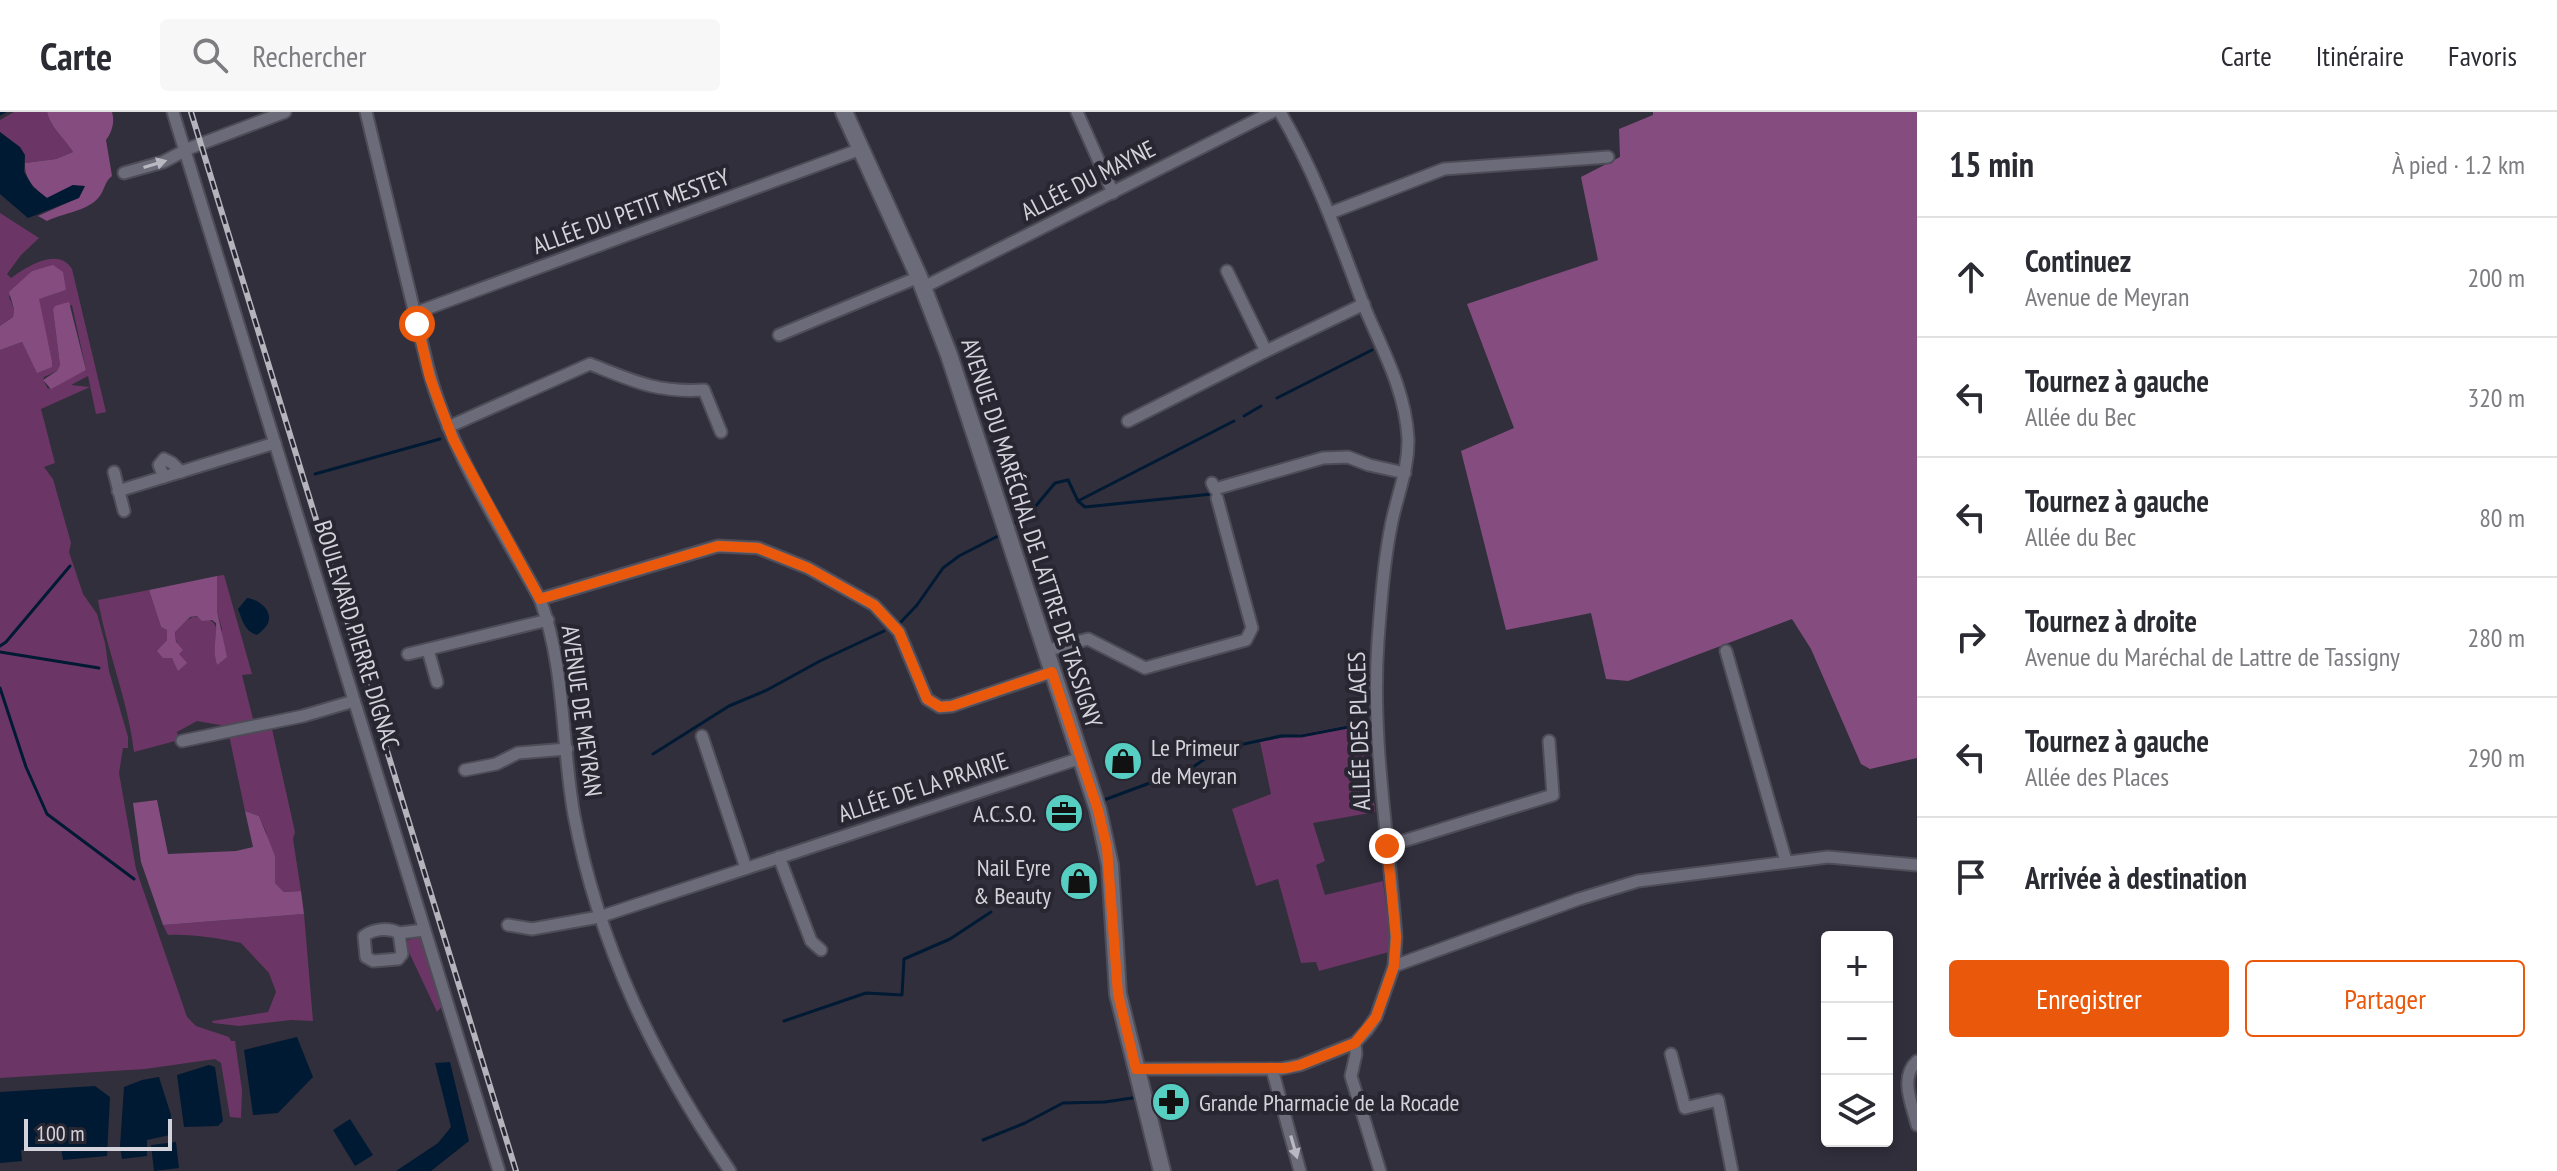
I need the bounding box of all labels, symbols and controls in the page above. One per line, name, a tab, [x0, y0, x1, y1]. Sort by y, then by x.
search box	[160, 19, 720, 91]
text: Carte	[40, 31, 112, 80]
icon: search	[188, 33, 232, 77]
text: Rechercher	[252, 36, 367, 75]
text: Carte	[2221, 37, 2272, 74]
text: Itinéraire	[2316, 37, 2404, 74]
text: Favoris	[2448, 37, 2517, 74]
street label: ALLÉE DU MAYNE	[1016, 133, 1160, 227]
text: 15 min	[1949, 142, 2034, 186]
text: À pied · 1.2 km	[2392, 148, 2525, 181]
one-way arrow	[143, 157, 167, 170]
street label: ALLÉE DU PETIT MESTEY	[528, 161, 734, 261]
text: Continuez	[2025, 241, 2131, 280]
icon: ahead	[1949, 255, 1993, 299]
text: 200 m	[2467, 261, 2525, 294]
text: Avenue de Meyran	[2025, 280, 2189, 313]
route start	[399, 306, 435, 342]
street label: AVENUE DU MARÉCHAL DE LATTRE DE TASSIGNY	[954, 334, 1110, 732]
text: Tournez à gauche	[2025, 361, 2209, 400]
icon: left	[1949, 375, 1993, 419]
text: 320 m	[2467, 381, 2525, 414]
text: Allée du Bec	[2025, 400, 2136, 433]
text: Tournez à gauche	[2025, 481, 2209, 520]
icon: left	[1949, 495, 1993, 539]
text: 80 m	[2479, 501, 2525, 534]
street label: BOULEVARD PIERRE DIGNAC	[307, 517, 407, 753]
text: Allée du Bec	[2025, 520, 2136, 553]
text: Tournez à droite	[2025, 601, 2197, 640]
icon: right	[1949, 615, 1993, 659]
text: 280 m	[2467, 621, 2525, 654]
street label: AVENUE DE MEYRAN	[555, 624, 609, 798]
text: Avenue du Maréchal de Lattre de Tassigny	[2025, 640, 2400, 673]
street label: ALLÉE DES PLACES	[1341, 651, 1377, 811]
text: Tournez à gauche	[2025, 721, 2209, 760]
place label: Le Primeur de Meyran	[1151, 732, 1240, 791]
icon: left	[1949, 735, 1993, 779]
shop icon: Le Primeur de Meyran	[1102, 740, 1144, 782]
text: 290 m	[2467, 741, 2525, 774]
street label: ALLÉE DE LA PRAIRIE	[834, 745, 1012, 829]
text: Allée des Places	[2025, 760, 2169, 793]
office icon: A.C.S.O.	[1043, 792, 1085, 834]
place label: A.C.S.O.	[973, 798, 1036, 829]
route end	[1369, 828, 1405, 864]
place label: Nail Eyre & Beauty	[973, 852, 1051, 911]
icon: arrive	[1949, 855, 1993, 899]
text: Arrivée à destination	[2025, 858, 2247, 897]
shop icon: Nail Eyre & Beauty	[1058, 860, 1100, 902]
map controls	[1821, 931, 1893, 1147]
button: +	[1821, 931, 1893, 1003]
button: Enregistrer	[1949, 960, 2229, 1037]
button: Partager	[2245, 960, 2525, 1037]
button: −	[1821, 1003, 1893, 1075]
button: layers	[1821, 1075, 1893, 1147]
pharmacy icon: Grande Pharmacie de la Rocade	[1150, 1081, 1192, 1123]
place label: Grande Pharmacie de la Rocade	[1199, 1087, 1460, 1118]
scale bar	[24, 1115, 172, 1151]
text: 100 m	[36, 1119, 85, 1147]
one-way arrow	[1288, 1134, 1300, 1159]

